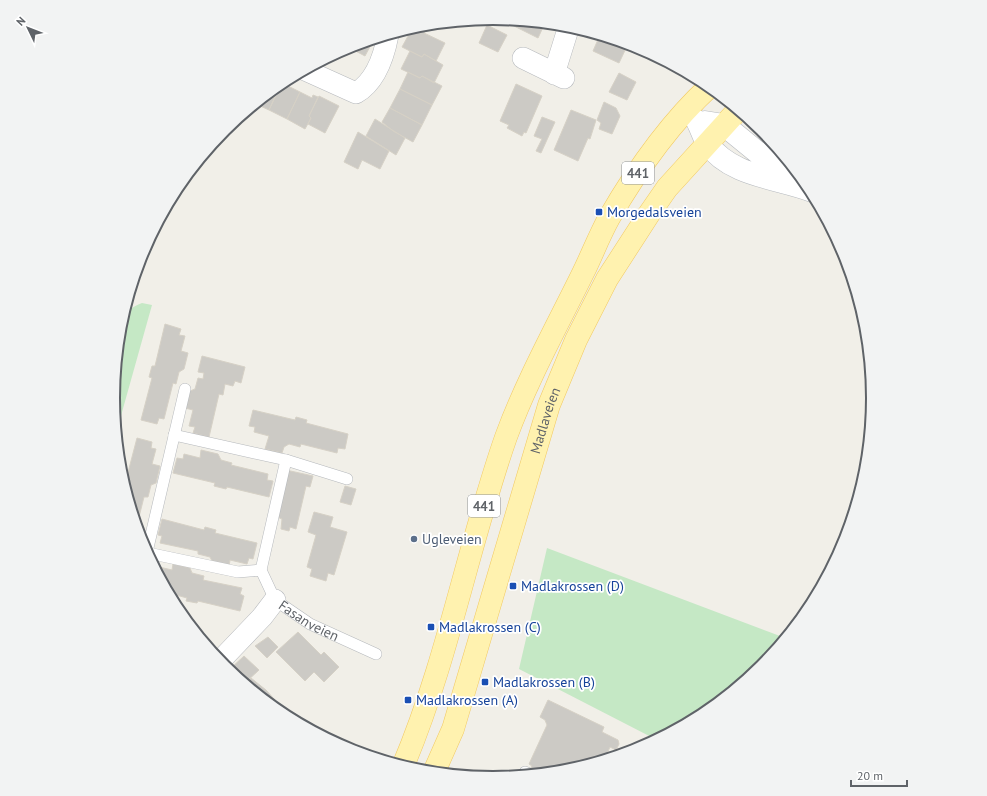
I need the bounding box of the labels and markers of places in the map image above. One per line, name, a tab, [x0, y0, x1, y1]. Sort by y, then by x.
place label: Morgedalsveien	[607, 203, 702, 221]
marker: Morgedalsveien	[594, 207, 604, 217]
place label: Ugleveien	[422, 530, 482, 548]
marker: Ugleveien	[409, 534, 419, 544]
place label: Madlakrossen (D)	[521, 577, 624, 595]
marker: Madlakrossen (D)	[508, 581, 518, 591]
place label: Madlakrossen (C)	[439, 618, 541, 636]
marker: Madlakrossen (C)	[426, 622, 436, 632]
place label: Madlakrossen (B)	[493, 673, 595, 691]
marker: Madlakrossen (B)	[480, 677, 490, 687]
place label: Madlakrossen (A)	[416, 691, 518, 709]
marker: Madlakrossen (A)	[403, 695, 413, 705]

